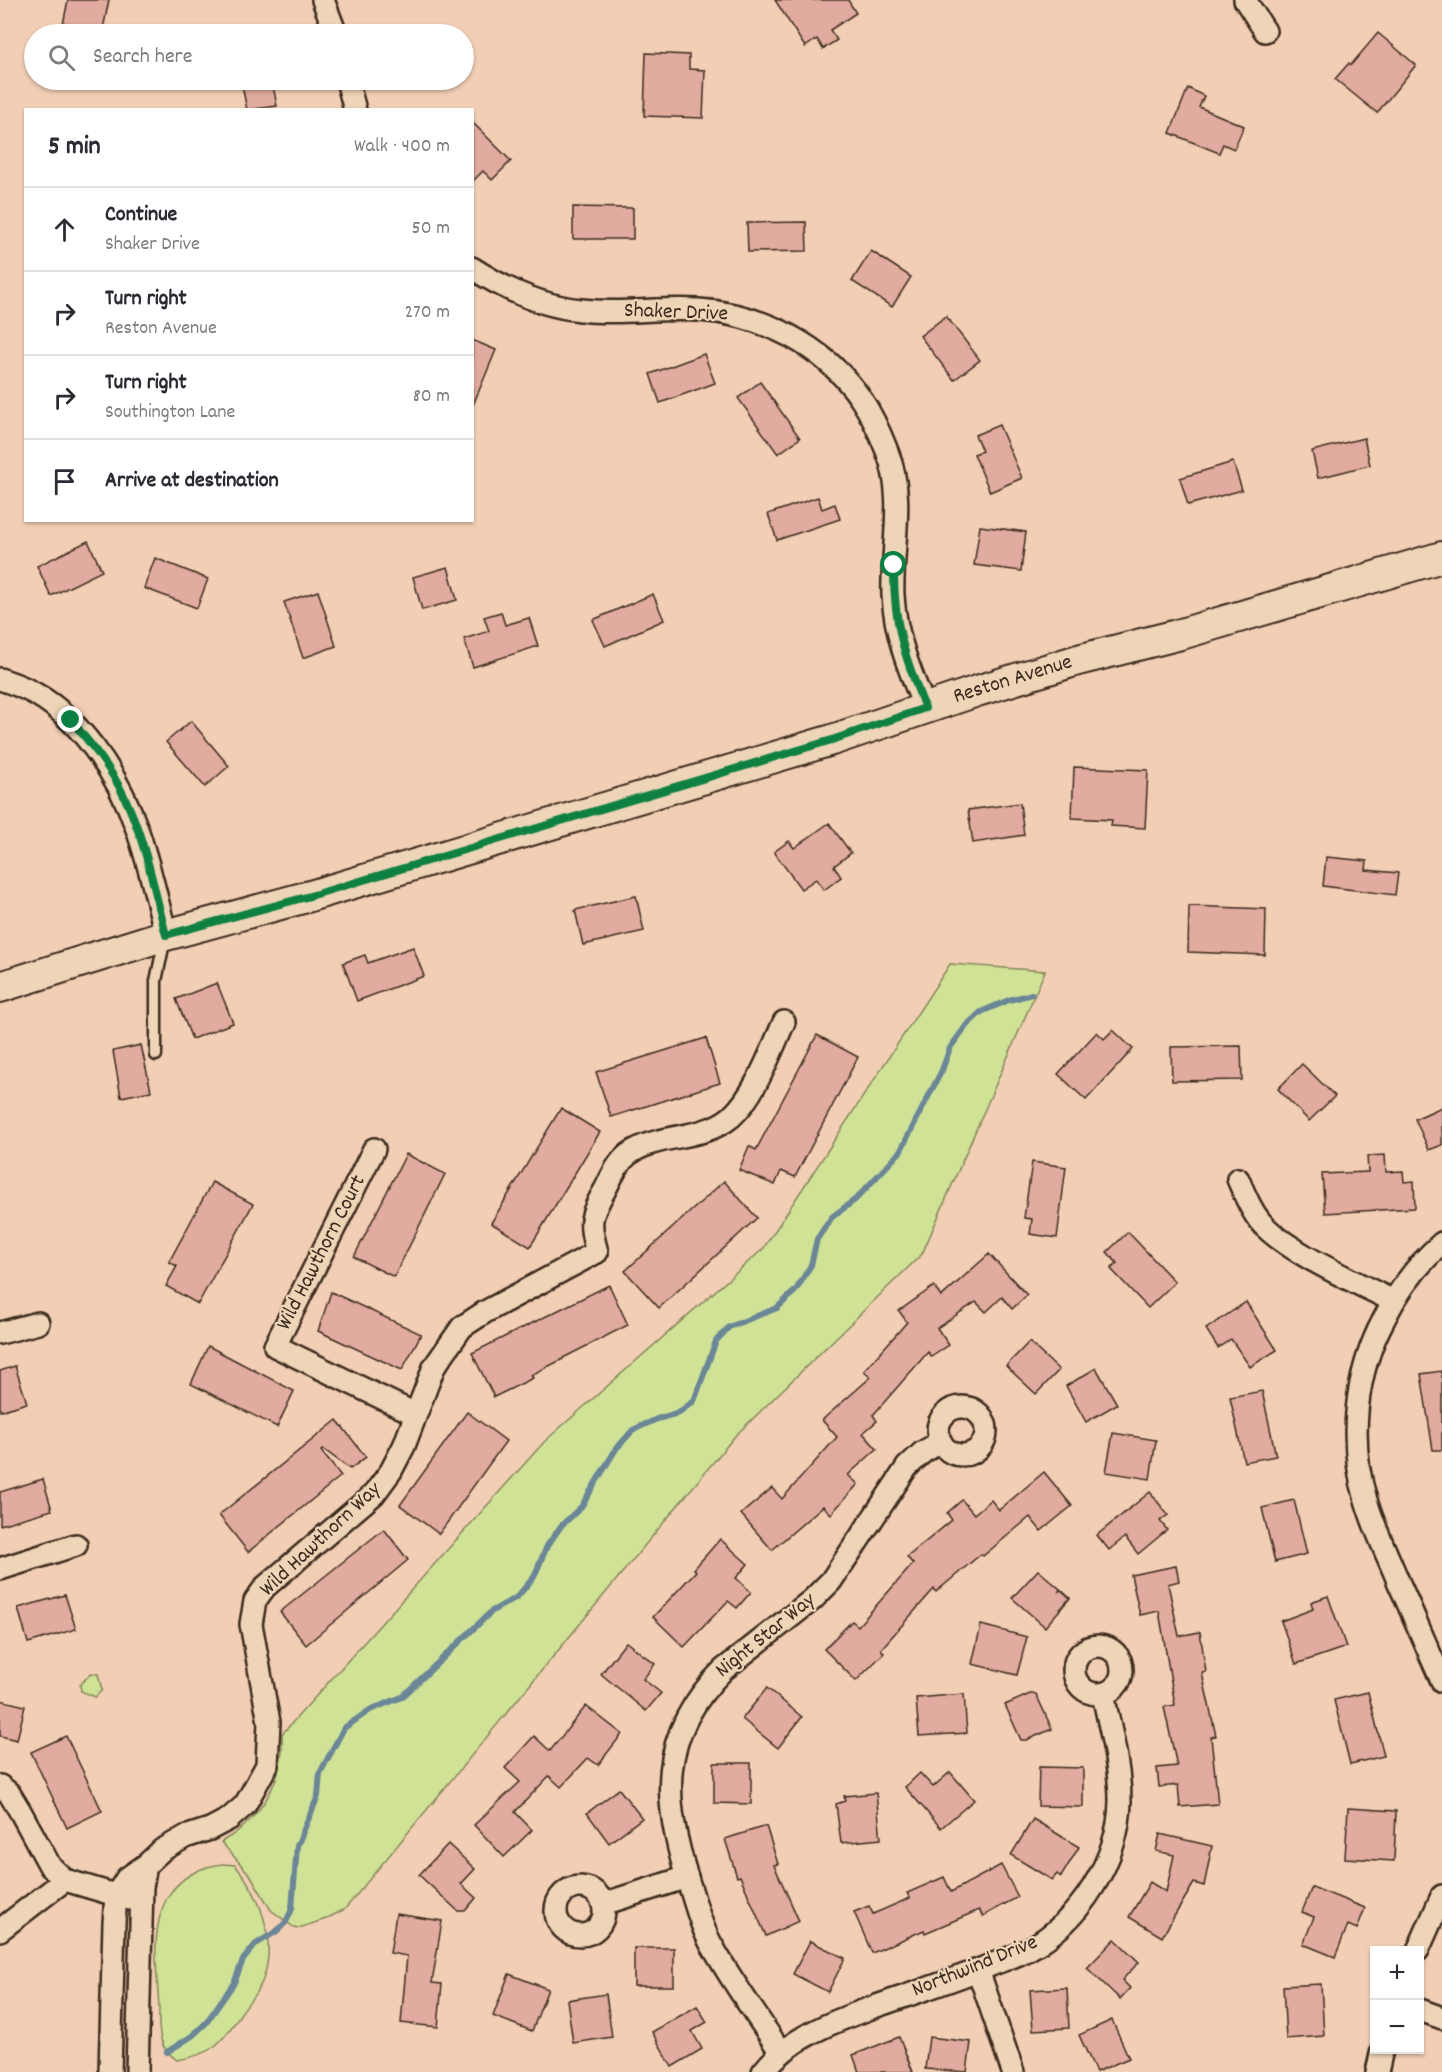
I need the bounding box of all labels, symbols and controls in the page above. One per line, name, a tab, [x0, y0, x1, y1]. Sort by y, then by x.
search box	[24, 24, 474, 90]
icon: search	[45, 41, 78, 74]
text: Search here	[93, 42, 192, 73]
text: 5 min	[48, 129, 101, 166]
text: Walk · 400 m	[354, 133, 450, 161]
text: Continue	[105, 200, 177, 231]
icon: ahead	[48, 213, 81, 246]
text: 50 m	[412, 215, 450, 243]
text: Shaker Drive	[105, 231, 200, 259]
text: Turn right	[105, 284, 187, 315]
street label: Shaker Drive	[623, 296, 729, 330]
icon: right	[48, 297, 81, 330]
text: 270 m	[404, 299, 450, 327]
text: Reston Avenue	[105, 315, 217, 343]
text: Turn right	[105, 368, 187, 399]
icon: right	[48, 381, 81, 414]
text: 80 m	[413, 383, 450, 411]
text: Southington Lane	[105, 399, 235, 427]
icon: arrive	[48, 465, 81, 498]
text: Arrive at destination	[105, 466, 279, 497]
route start	[880, 551, 906, 577]
street label: Reston Avenue	[950, 647, 1076, 713]
route end	[57, 706, 83, 732]
street label: Wild Hawthorn Court	[269, 1170, 375, 1336]
street label: Wild Hawthorn Way	[253, 1475, 389, 1605]
street label: Night Star Way	[709, 1585, 824, 1686]
street label: Northwind Drive	[907, 1928, 1043, 2006]
map controls	[1370, 1946, 1424, 2054]
button: +	[1370, 1946, 1424, 2000]
button: −	[1370, 2000, 1424, 2054]

